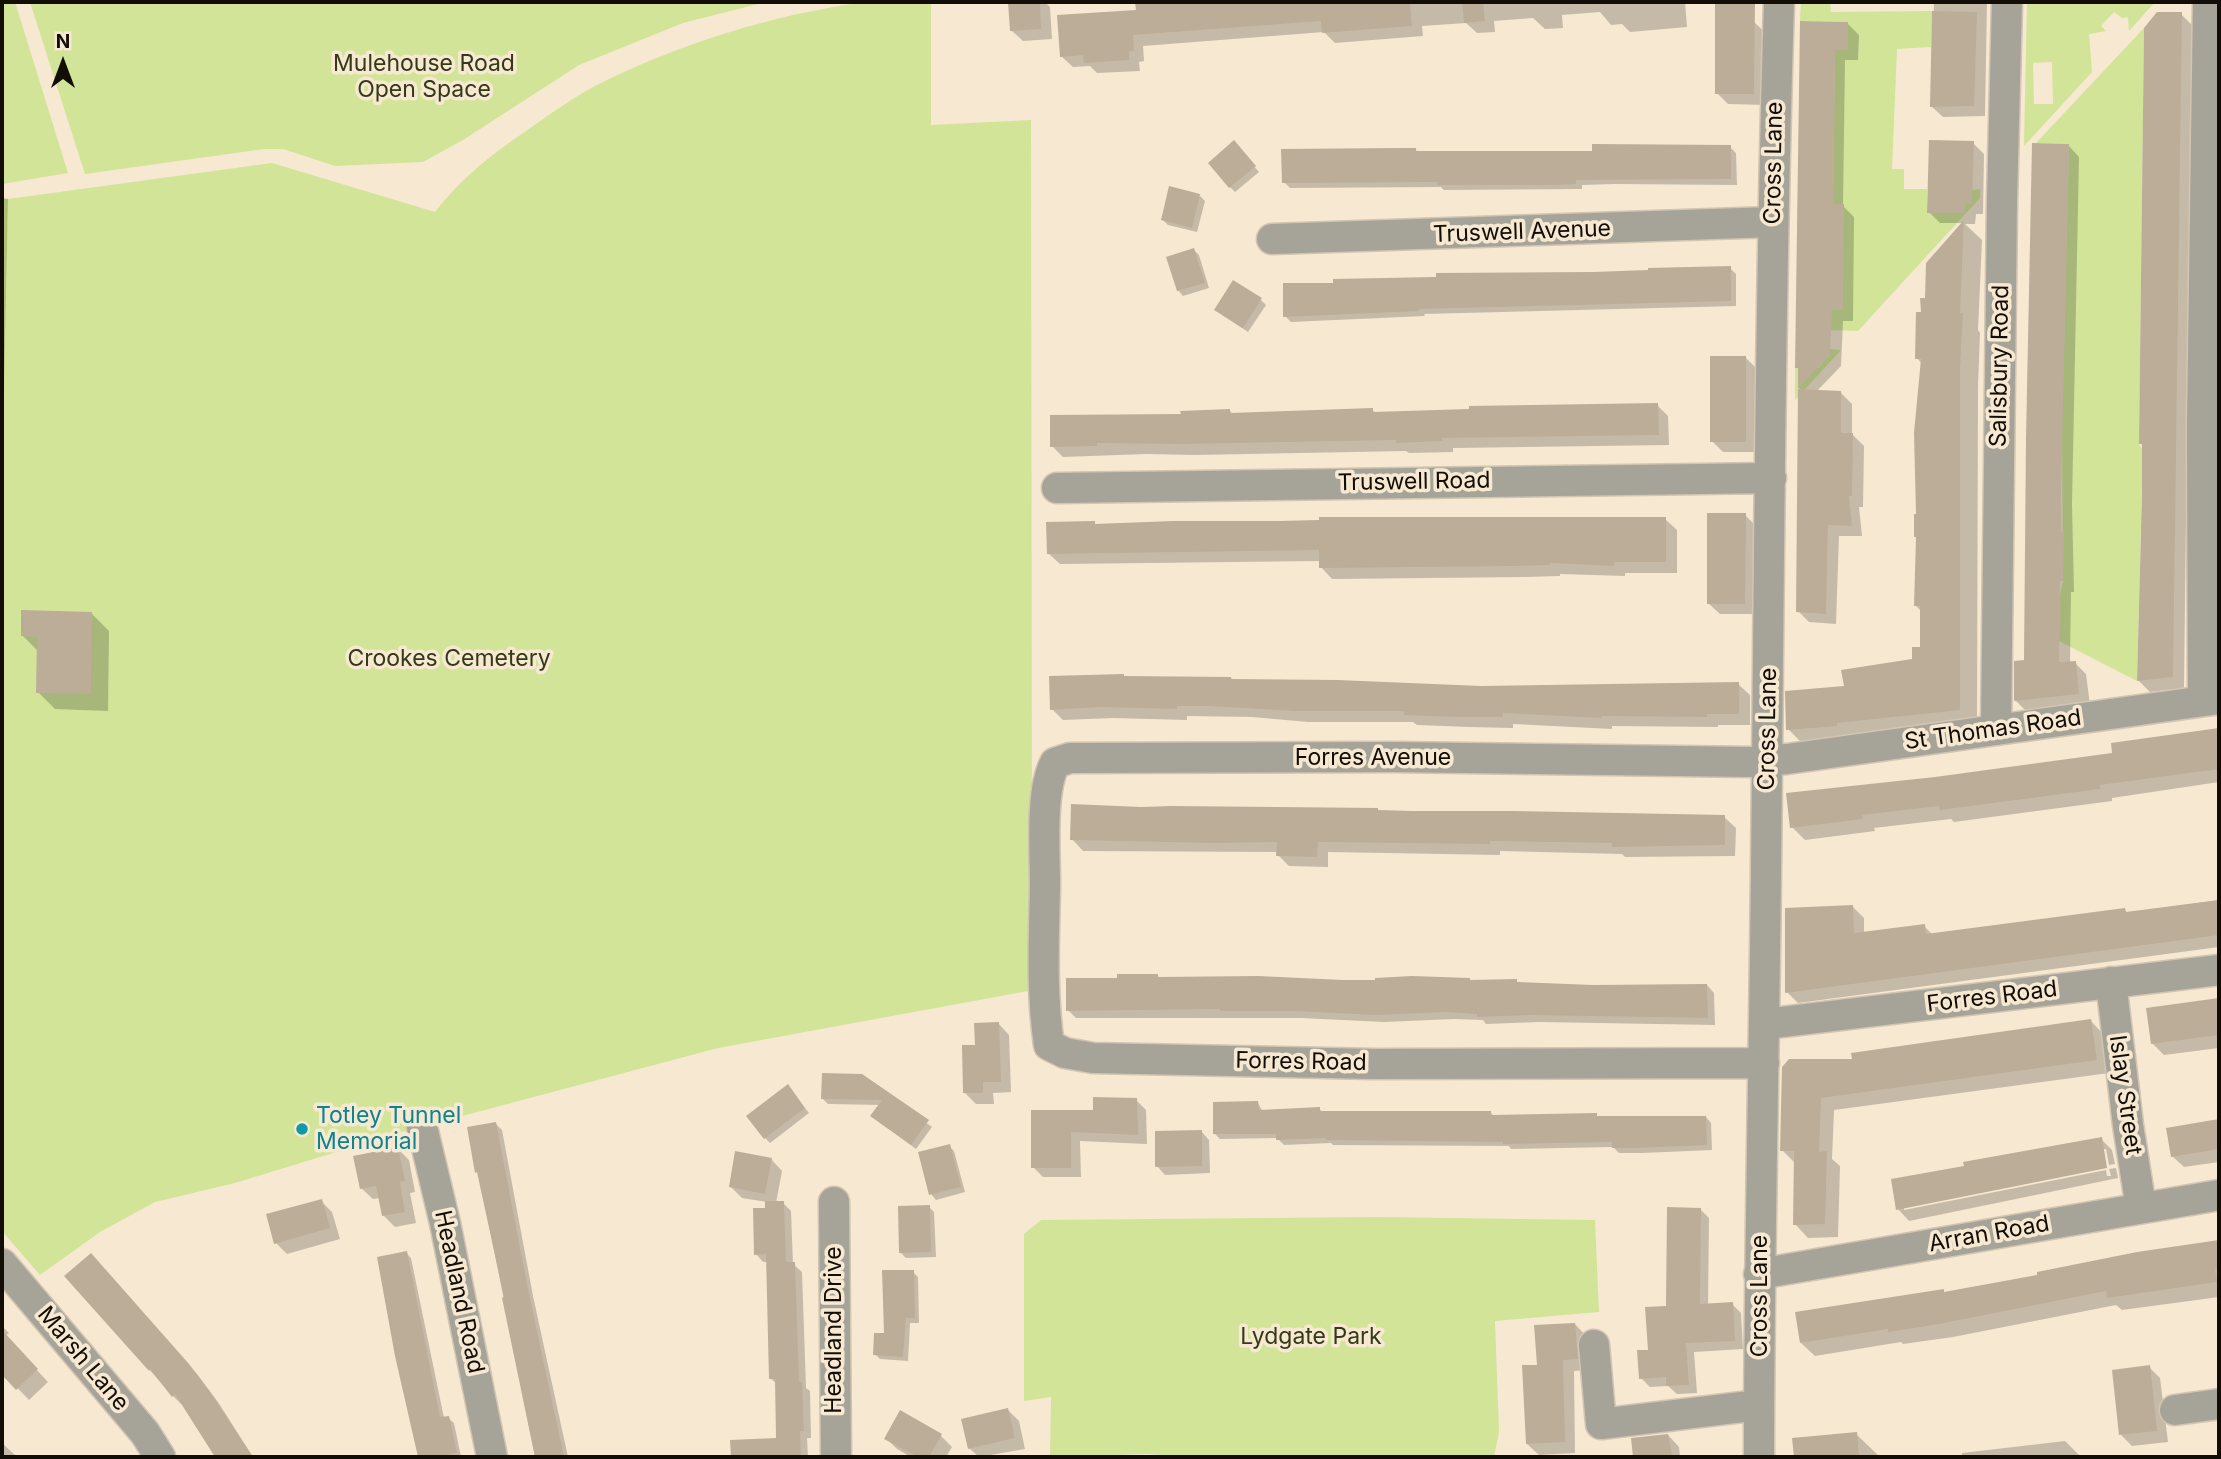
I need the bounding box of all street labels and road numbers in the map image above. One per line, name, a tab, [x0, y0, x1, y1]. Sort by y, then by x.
street label: Cross Lane	[1759, 102, 1789, 224]
street label: Truswell Avenue	[1432, 215, 1612, 249]
street label: Salisbury Road	[1985, 285, 2015, 447]
street label: Truswell Road	[1337, 467, 1491, 497]
street label: Cross Lane	[1753, 668, 1783, 790]
street label: St Thomas Road	[1903, 704, 2083, 756]
street label: Forres Avenue	[1295, 744, 1451, 772]
street label: Forres Road	[1925, 975, 2059, 1019]
street label: Islay Street	[2103, 1033, 2147, 1157]
street label: Forres Road	[1235, 1047, 1367, 1077]
street label: Headland Road	[428, 1208, 490, 1376]
street label: Arran Road	[1927, 1210, 2051, 1258]
street label: Cross Lane	[1746, 1235, 1774, 1357]
street label: Headland Drive	[820, 1246, 848, 1414]
street label: Marsh Lane	[31, 1301, 135, 1417]

